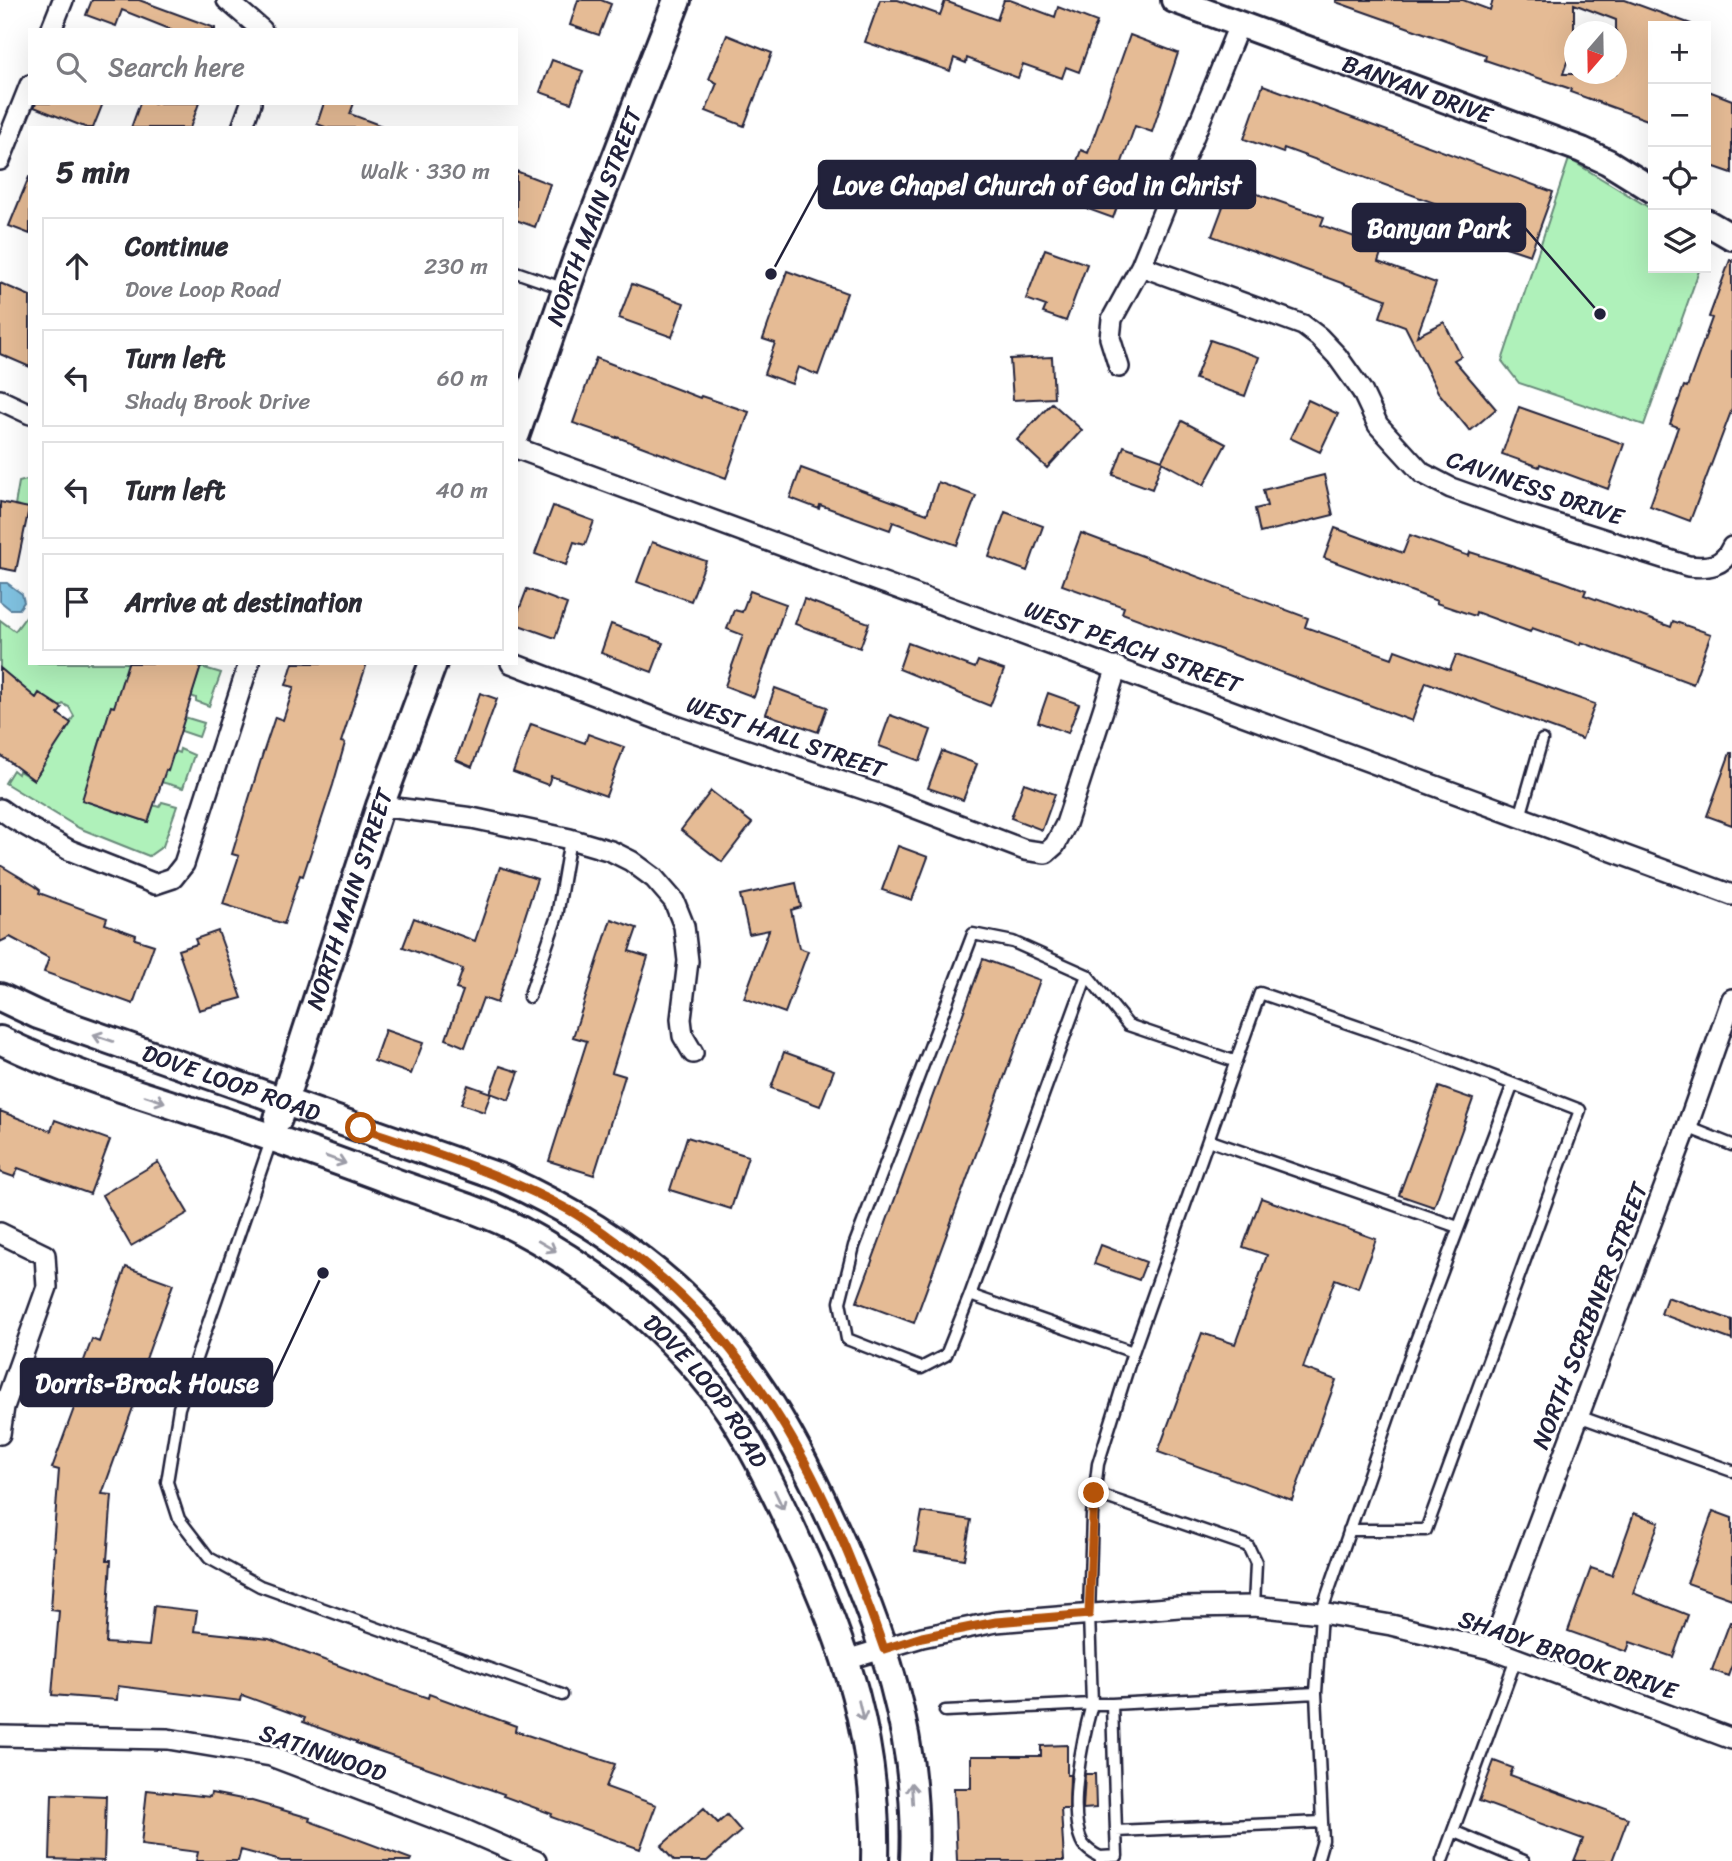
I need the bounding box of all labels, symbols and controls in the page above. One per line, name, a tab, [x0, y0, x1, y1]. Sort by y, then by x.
north arrow	[1564, 21, 1627, 84]
map controls	[1648, 21, 1711, 273]
button: +	[1648, 21, 1711, 84]
search box	[28, 28, 518, 105]
street label: BANYAN DRIVE	[1336, 42, 1500, 137]
text: Search here	[108, 44, 245, 90]
icon: search	[52, 48, 90, 86]
button: −	[1648, 84, 1711, 147]
street label: NORTH MAIN STREET	[534, 100, 655, 332]
text: 5 min	[56, 145, 130, 199]
button: locate	[1648, 147, 1711, 210]
text: Walk · 330 m	[360, 151, 490, 192]
callout: Love Chapel Church of God in Christ	[819, 161, 1255, 208]
text: Love Chapel Church of God in Christ	[833, 162, 1243, 208]
callout: Banyan Park	[1353, 204, 1525, 251]
text: Banyan Park	[1367, 205, 1511, 251]
button: layers	[1648, 210, 1711, 273]
text: Continue	[125, 223, 228, 269]
text: 230 m	[424, 246, 488, 287]
icon: ahead	[58, 247, 96, 285]
text: Dove Loop Road	[125, 269, 280, 310]
text: Turn left	[125, 335, 225, 381]
text: 60 m	[437, 358, 488, 399]
icon: left	[58, 359, 96, 397]
text: Shady Brook Drive	[125, 381, 310, 422]
street label: CAVINESS DRIVE	[1441, 438, 1631, 539]
text: Turn left	[125, 467, 225, 513]
text: 40 m	[435, 470, 488, 511]
icon: left	[58, 471, 96, 509]
text: Arrive at destination	[125, 579, 362, 625]
icon: arrive	[58, 583, 96, 621]
street label: WEST PEACH STREET	[1018, 588, 1249, 706]
street label: WEST HALL STREET	[681, 683, 893, 791]
street label: NORTH MAIN STREET	[294, 781, 406, 1016]
one-way arrow	[92, 1031, 114, 1044]
street label: DOVE LOOP ROAD	[136, 1032, 327, 1134]
one-way arrow	[144, 1094, 166, 1107]
route start	[345, 1112, 376, 1143]
one-way arrow	[325, 1155, 347, 1167]
street label: NORTH SCRIBNER STREET	[1520, 1175, 1661, 1455]
one-way arrow	[536, 1239, 556, 1253]
street label: DOVE LOOP ROAD	[633, 1303, 780, 1475]
callout: Dorris-Brock House	[21, 1359, 272, 1406]
text: Dorris-Brock House	[35, 1360, 259, 1406]
route end	[1078, 1477, 1109, 1508]
one-way arrow	[772, 1489, 786, 1510]
street label: SHADY BROOK DRIVE	[1453, 1598, 1685, 1713]
one-way arrow	[854, 1699, 868, 1722]
street label: SATINWOOD	[254, 1712, 393, 1795]
one-way arrow	[906, 1782, 919, 1805]

